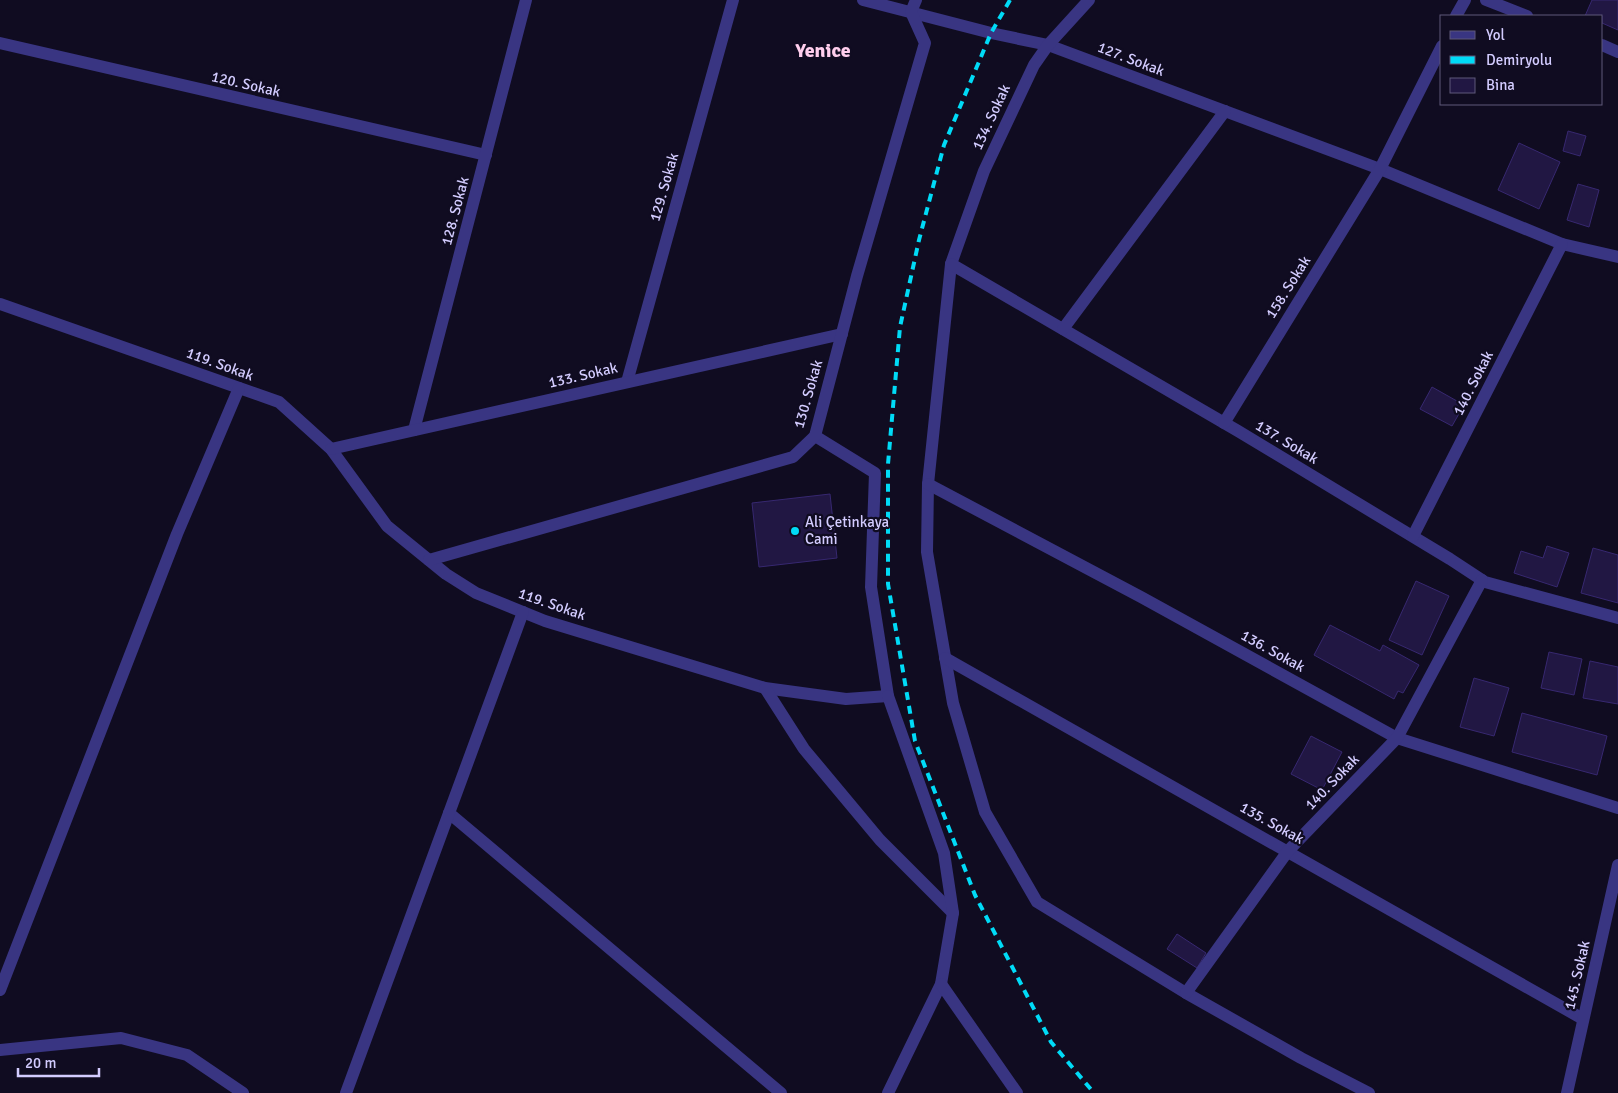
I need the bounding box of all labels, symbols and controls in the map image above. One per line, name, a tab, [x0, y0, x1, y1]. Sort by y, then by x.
legend	[1440, 15, 1603, 105]
text: Yol	[1486, 26, 1505, 44]
district label: Yenice	[794, 38, 851, 63]
street label: 127. Sokak	[1095, 38, 1167, 80]
text: Demiryolu	[1486, 51, 1552, 69]
street label: 120. Sokak	[210, 67, 283, 101]
text: Bina	[1486, 76, 1515, 94]
street label: 134. Sokak	[968, 81, 1014, 153]
street label: 129. Sokak	[646, 150, 682, 223]
street label: 128. Sokak	[437, 174, 473, 247]
street label: 158. Sokak	[1262, 252, 1315, 322]
street label: 119. Sokak	[184, 344, 257, 385]
street label: 140. Sokak	[1449, 347, 1497, 418]
street label: 130. Sokak	[790, 357, 826, 430]
street label: 133. Sokak	[547, 358, 620, 392]
street label: 137. Sokak	[1252, 416, 1322, 468]
place label: Ali Çetinkaya Cami	[805, 513, 889, 548]
marker: Ali Çetinkaya Cami	[789, 525, 801, 537]
street label: 119. Sokak	[516, 584, 589, 624]
street label: 136. Sokak	[1238, 626, 1309, 676]
street label: 140. Sokak	[1301, 750, 1363, 814]
street label: 135. Sokak	[1237, 798, 1308, 848]
street label: 145. Sokak	[1560, 938, 1594, 1011]
scale bar	[18, 1046, 99, 1078]
text: 20 m	[25, 1054, 56, 1072]

